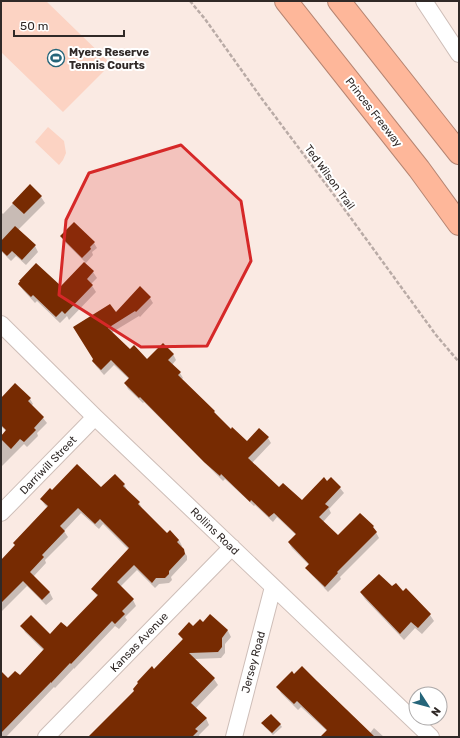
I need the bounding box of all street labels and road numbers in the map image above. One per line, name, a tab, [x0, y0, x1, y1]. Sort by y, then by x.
street label: Princes Freeway	[343, 75, 405, 150]
street label: Ted Wilson Trail	[302, 142, 357, 212]
street label: Darriwill Street	[17, 433, 80, 497]
street label: Rollins Road	[188, 505, 242, 558]
street label: Kansas Avenue	[108, 610, 171, 675]
street label: Jersey Road	[239, 630, 268, 694]

